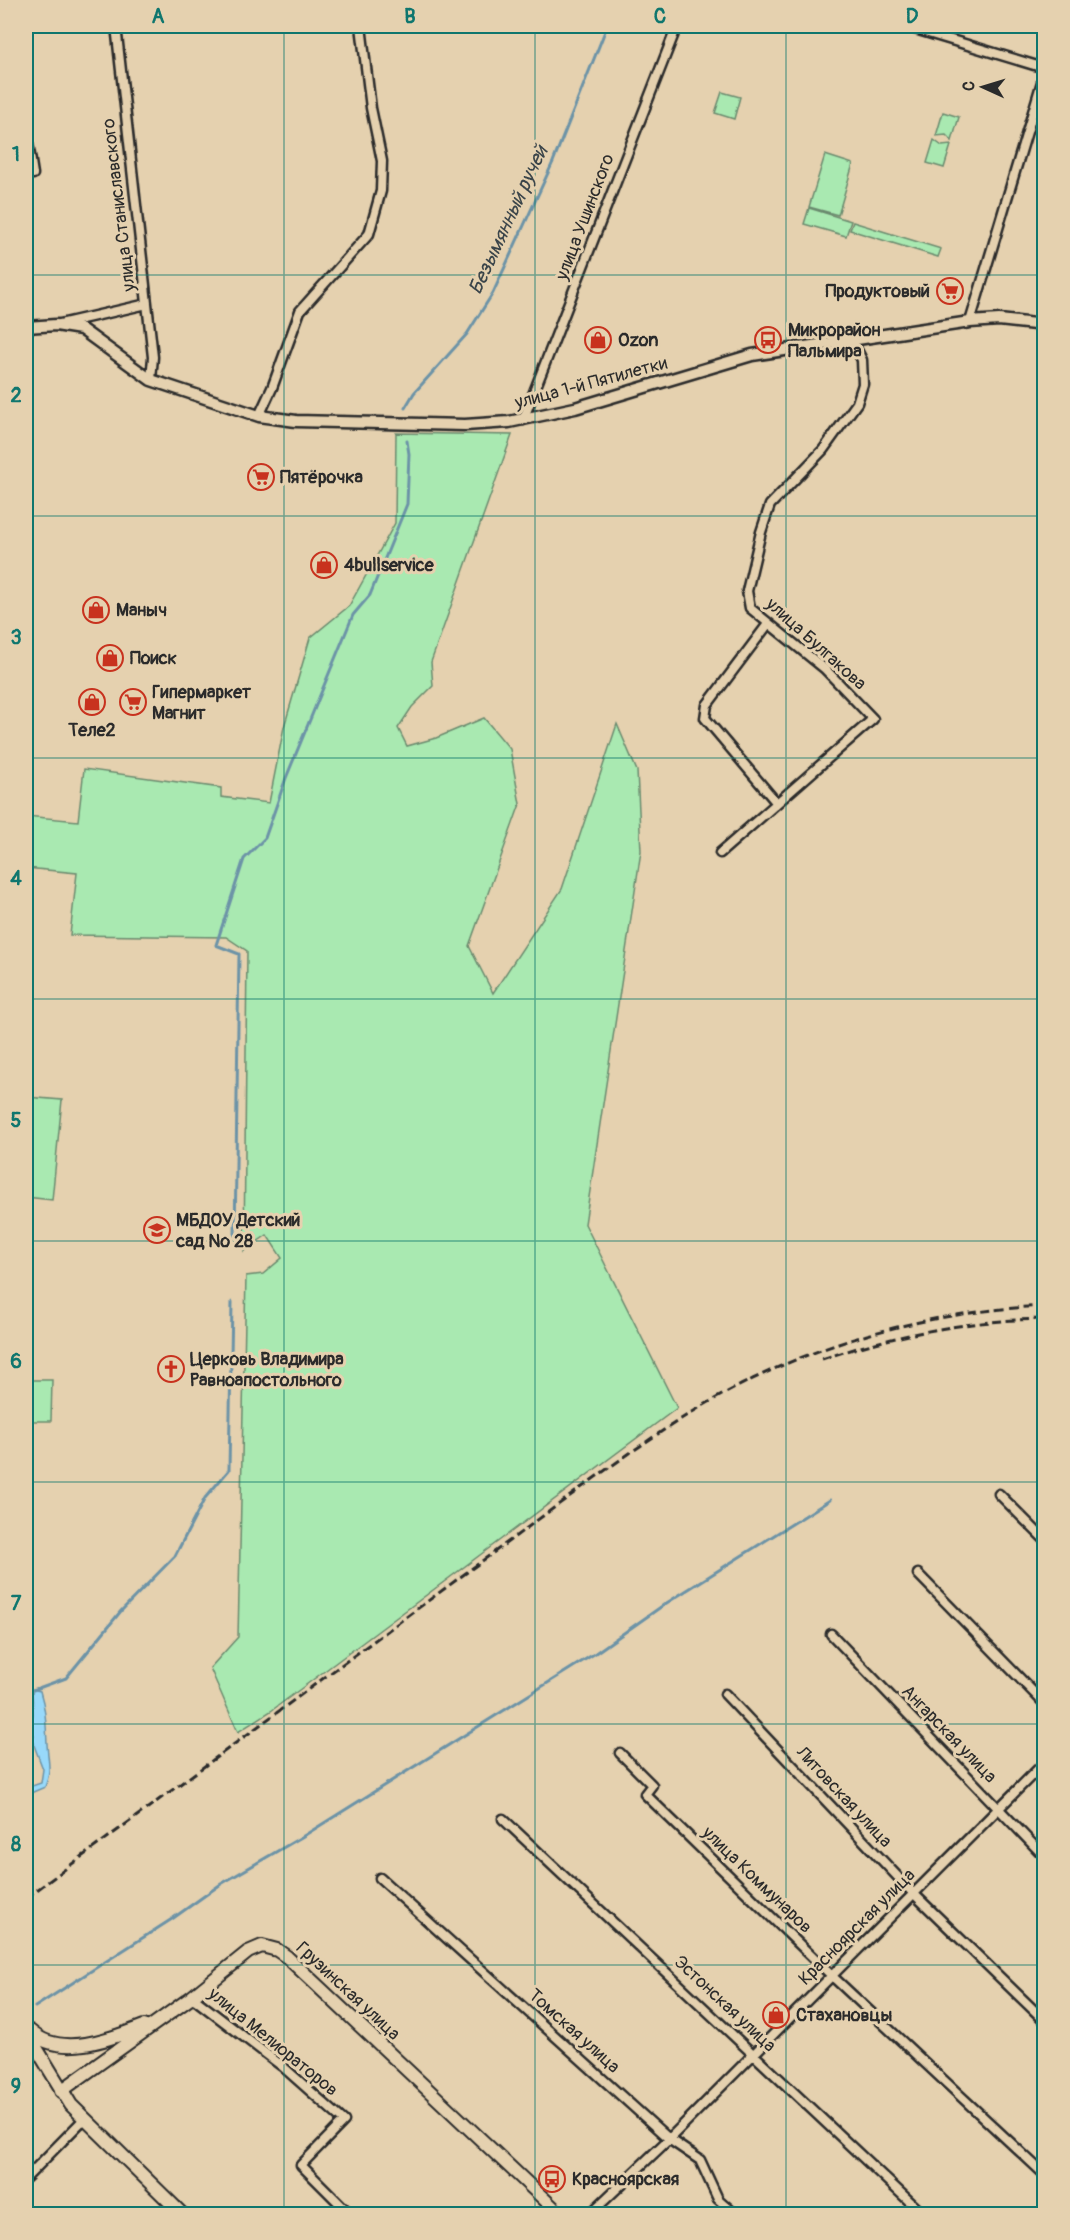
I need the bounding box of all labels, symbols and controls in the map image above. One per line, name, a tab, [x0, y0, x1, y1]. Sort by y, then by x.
text: A	[152, 4, 165, 29]
text: B	[404, 4, 416, 29]
text: C	[654, 4, 666, 29]
text: D	[906, 4, 919, 29]
north arrow	[953, 57, 1013, 117]
text: С	[959, 80, 979, 92]
street label: улица Станиславского	[97, 117, 141, 294]
water label: Безымянный ручей	[463, 140, 554, 298]
text: 1	[12, 142, 20, 167]
street label: улица Ушинского	[550, 150, 620, 284]
supermarket icon: Продуктовый	[935, 276, 965, 306]
place label: Продуктовый	[826, 280, 930, 303]
place label: Микрорайон Пальмира	[788, 319, 881, 363]
shop icon: Ozon	[583, 325, 613, 355]
bus stop icon: Микрорайон Пальмира	[753, 325, 783, 355]
place label: Ozon	[618, 329, 658, 352]
street label: улица 1-й Пятилетки	[511, 352, 670, 415]
text: 2	[10, 383, 22, 408]
supermarket icon: Пятёрочка	[246, 462, 276, 492]
place label: Пятёрочка	[280, 466, 364, 489]
shop icon: 4bullservice	[309, 550, 339, 580]
place label: 4bullservice	[344, 554, 435, 577]
street label: улица Булгакова	[760, 592, 871, 695]
shop icon: Маныч	[81, 595, 111, 625]
place label: Маныч	[116, 599, 167, 622]
text: 3	[10, 625, 22, 650]
shop icon: Поиск	[95, 643, 125, 673]
place label: Поиск	[130, 647, 177, 670]
place label: Гипермаркет Магнит	[152, 681, 252, 725]
shop icon: Теле2	[77, 687, 107, 717]
supermarket icon: Гипермаркет Магнит	[118, 687, 148, 717]
place label: Теле2	[67, 719, 116, 742]
text: 4	[10, 866, 22, 891]
text: 5	[11, 1108, 22, 1133]
place label: МБДОУ Детский сад № 28	[175, 1209, 300, 1253]
school or university icon: МБДОУ Детский сад № 28	[142, 1215, 172, 1245]
place label: Церковь Владимира Равноапостольного	[190, 1348, 344, 1392]
text: 6	[10, 1349, 22, 1374]
church icon: Церковь Владимира Равноапостольного	[156, 1354, 186, 1384]
text: 7	[11, 1591, 22, 1616]
street label: Ангарская улица	[896, 1680, 1002, 1788]
street label: Литовская улица	[790, 1741, 897, 1853]
street label: улица Коммунаров	[696, 1821, 817, 1938]
text: 8	[11, 1832, 21, 1857]
street label: Красноярская улица	[794, 1864, 920, 1990]
street label: Грузинская улица	[291, 1937, 405, 2045]
street label: Эстонская улица	[669, 1951, 781, 2057]
street label: улица Мелиораторов	[203, 1982, 343, 2101]
street label: Томская улица	[523, 1984, 625, 2078]
shop icon: Стахановцы	[761, 2000, 791, 2030]
place label: Стахановцы	[796, 2004, 892, 2027]
text: 9	[11, 2074, 21, 2099]
bus stop icon: Красноярская	[537, 2164, 567, 2194]
place label: Красноярская	[572, 2168, 679, 2191]

